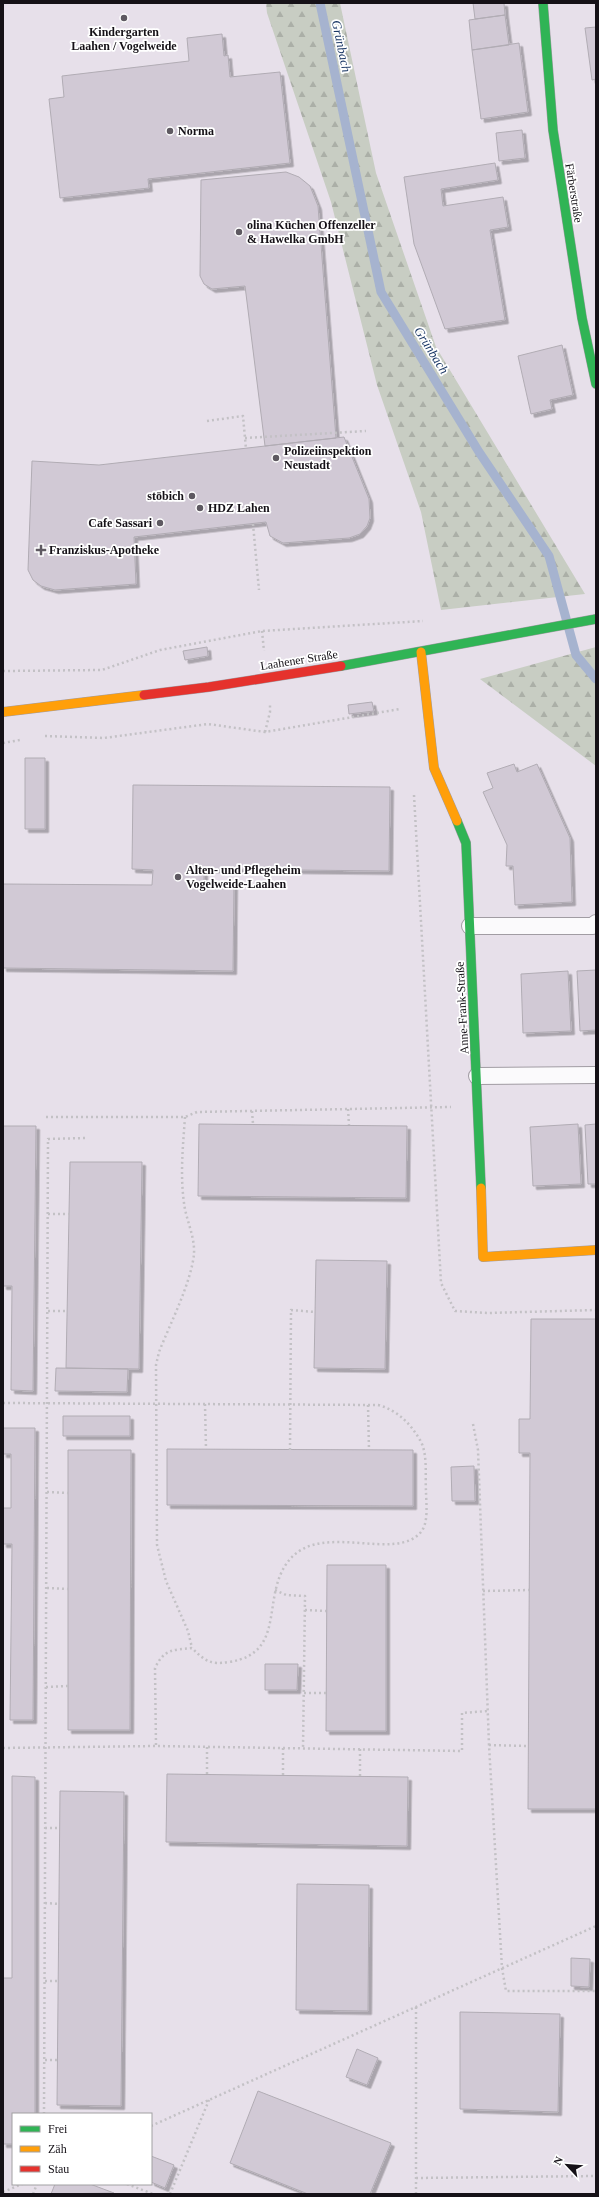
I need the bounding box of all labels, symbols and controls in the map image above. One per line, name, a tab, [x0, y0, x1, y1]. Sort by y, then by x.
marker: Kindergarten Laahen / Vogelweide	[119, 13, 129, 23]
water label: Grünbach	[329, 19, 354, 73]
place label: Kindergarten Laahen / Vogelweide	[71, 25, 177, 53]
place label: Norma	[178, 124, 214, 138]
marker: Norma	[165, 126, 175, 136]
street label: Färberstraße	[562, 162, 586, 224]
place label: olina Küchen Offenzeller & Hawelka GmbH	[247, 218, 376, 246]
marker: olina Küchen Offenzeller & Hawelka GmbH	[234, 227, 244, 237]
water label: Grünbach	[411, 324, 452, 377]
place label: Polizeiinspektion Neustadt	[284, 444, 372, 472]
marker: Polizeiinspektion Neustadt	[271, 453, 281, 463]
place label: stöbich	[147, 489, 184, 503]
marker: stöbich	[187, 491, 197, 501]
place label: HDZ Lahen	[208, 501, 270, 515]
marker: HDZ Lahen	[195, 503, 205, 513]
place label: Cafe Sassari	[88, 516, 153, 530]
marker: Cafe Sassari	[155, 518, 165, 528]
place label: Franziskus-Apotheke	[49, 543, 160, 557]
marker: Franziskus-Apotheke	[36, 545, 46, 555]
street label: Laahener Straße	[259, 647, 339, 673]
place label: Alten- und Pflegeheim Vogelweide-Laahen	[186, 863, 301, 891]
marker: Alten- und Pflegeheim Vogelweide-Laahen	[173, 872, 183, 882]
street label: Anne-Frank-Straße	[453, 961, 471, 1055]
legend	[12, 2113, 152, 2185]
text: Frei	[48, 2122, 68, 2136]
text: Zäh	[48, 2142, 67, 2156]
north arrow	[547, 2145, 587, 2185]
text: N	[551, 2154, 565, 2167]
text: Stau	[48, 2162, 69, 2176]

